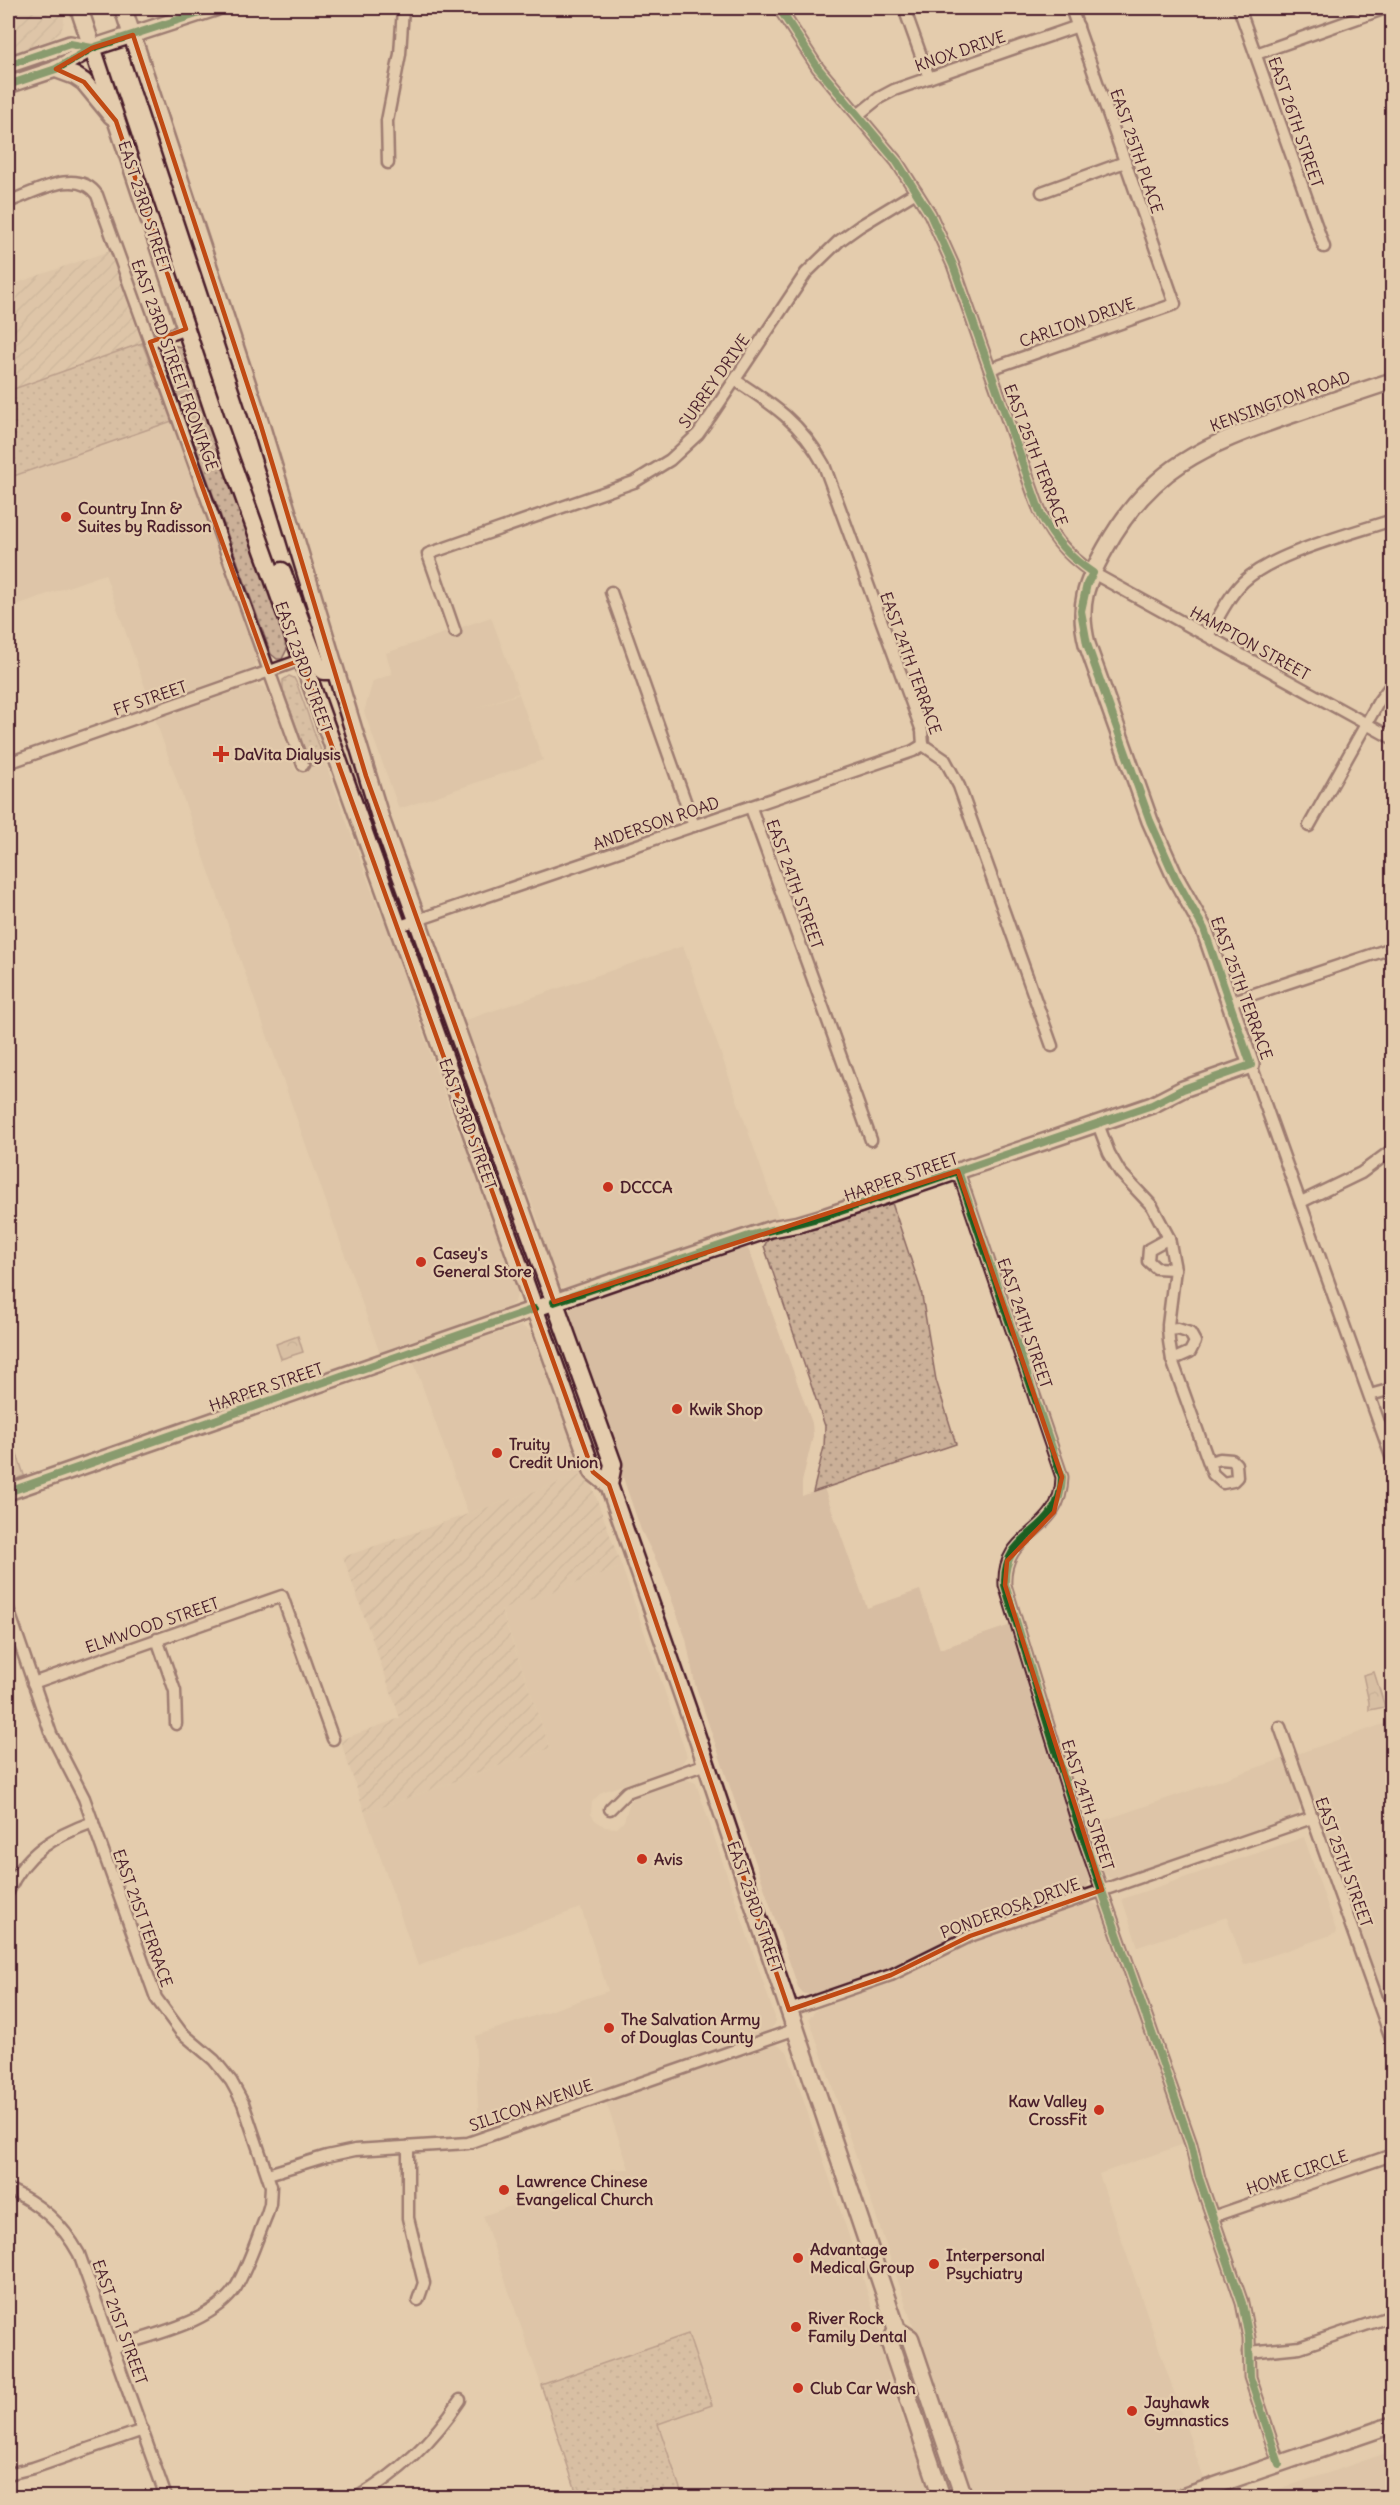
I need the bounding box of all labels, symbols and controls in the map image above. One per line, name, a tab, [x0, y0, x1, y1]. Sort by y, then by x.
street label: KNOX DRIVE	[912, 26, 1008, 76]
street label: EAST 26TH STREET	[1264, 54, 1328, 190]
street label: EAST 25TH PLACE	[1106, 86, 1168, 216]
street label: EAST 23RD STREET	[114, 138, 176, 276]
street label: EAST 23RD STREET FRONTAGE	[127, 256, 223, 474]
street label: CARLTON DRIVE	[1016, 293, 1138, 351]
street label: SURREY DRIVE	[674, 330, 754, 432]
street label: KENSINGTON ROAD	[1207, 366, 1353, 436]
street label: EAST 25TH TERRACE	[1000, 381, 1072, 529]
place label: Country Inn & Suites by Radisson	[78, 498, 211, 537]
marker: Country Inn & Suites by Radisson	[59, 510, 73, 524]
street label: EAST 24TH TERRACE	[876, 589, 946, 737]
street label: EAST 23RD STREET	[271, 599, 337, 735]
street label: HAMPTON STREET	[1187, 602, 1313, 684]
street label: FF STREET	[111, 676, 189, 720]
place label: DaVita Dialysis	[234, 744, 341, 765]
marker: DaVita Dialysis	[212, 745, 230, 763]
street label: ANDERSON ROAD	[590, 792, 722, 854]
street label: EAST 24TH STREET	[762, 816, 828, 952]
street label: EAST 25TH TERRACE	[1207, 914, 1277, 1062]
street label: EAST 23RD STREET	[435, 1056, 501, 1192]
street label: HARPER STREET	[841, 1148, 961, 1206]
place label: DCCCA	[620, 1177, 673, 1197]
marker: DCCCA	[601, 1180, 615, 1194]
place label: Casey's General Store	[433, 1243, 532, 1281]
marker: Casey's General Store	[414, 1255, 428, 1269]
street label: EAST 24TH STREET	[993, 1255, 1057, 1391]
street label: HARPER STREET	[206, 1358, 326, 1416]
place label: Kwik Shop	[689, 1399, 763, 1420]
marker: Kwik Shop	[670, 1402, 684, 1416]
place label: Truity Credit Union	[509, 1434, 598, 1472]
marker: Truity Credit Union	[490, 1446, 504, 1460]
street label: ELMWOOD STREET	[83, 1593, 221, 1657]
street label: EAST 24TH STREET	[1057, 1737, 1119, 1873]
street label: EAST 25TH STREET	[1311, 1794, 1377, 1930]
street label: EAST 23RD STREET	[723, 1838, 787, 1976]
street label: EAST 21ST TERRACE	[109, 1846, 177, 1990]
place label: Avis	[654, 1849, 683, 1869]
marker: Avis	[635, 1852, 649, 1866]
street label: PONDEROSA DRIVE	[937, 1873, 1083, 1943]
place label: The Salvation Army of Douglas County	[621, 2009, 760, 2048]
marker: The Salvation Army of Douglas County	[602, 2021, 616, 2035]
street label: SILICON AVENUE	[467, 2074, 595, 2136]
place label: Kaw Valley CrossFit	[1008, 2091, 1088, 2129]
marker: Kaw Valley CrossFit	[1092, 2103, 1106, 2117]
street label: HOME CIRCLE	[1243, 2145, 1351, 2199]
place label: Lawrence Chinese Evangelical Church	[516, 2171, 653, 2210]
marker: Lawrence Chinese Evangelical Church	[497, 2183, 511, 2197]
place label: Advantage Medical Group	[810, 2239, 914, 2278]
place label: Interpersonal Psychiatry	[946, 2245, 1045, 2284]
marker: Advantage Medical Group	[791, 2251, 805, 2265]
street label: EAST 21ST STREET	[88, 2257, 152, 2387]
marker: Interpersonal Psychiatry	[927, 2257, 941, 2271]
place label: River Rock Family Dental	[808, 2308, 907, 2347]
marker: River Rock Family Dental	[789, 2320, 803, 2334]
place label: Club Car Wash	[810, 2378, 916, 2398]
marker: Club Car Wash	[791, 2381, 805, 2395]
place label: Jayhawk Gymnastics	[1144, 2392, 1229, 2431]
marker: Jayhawk Gymnastics	[1125, 2404, 1139, 2418]

